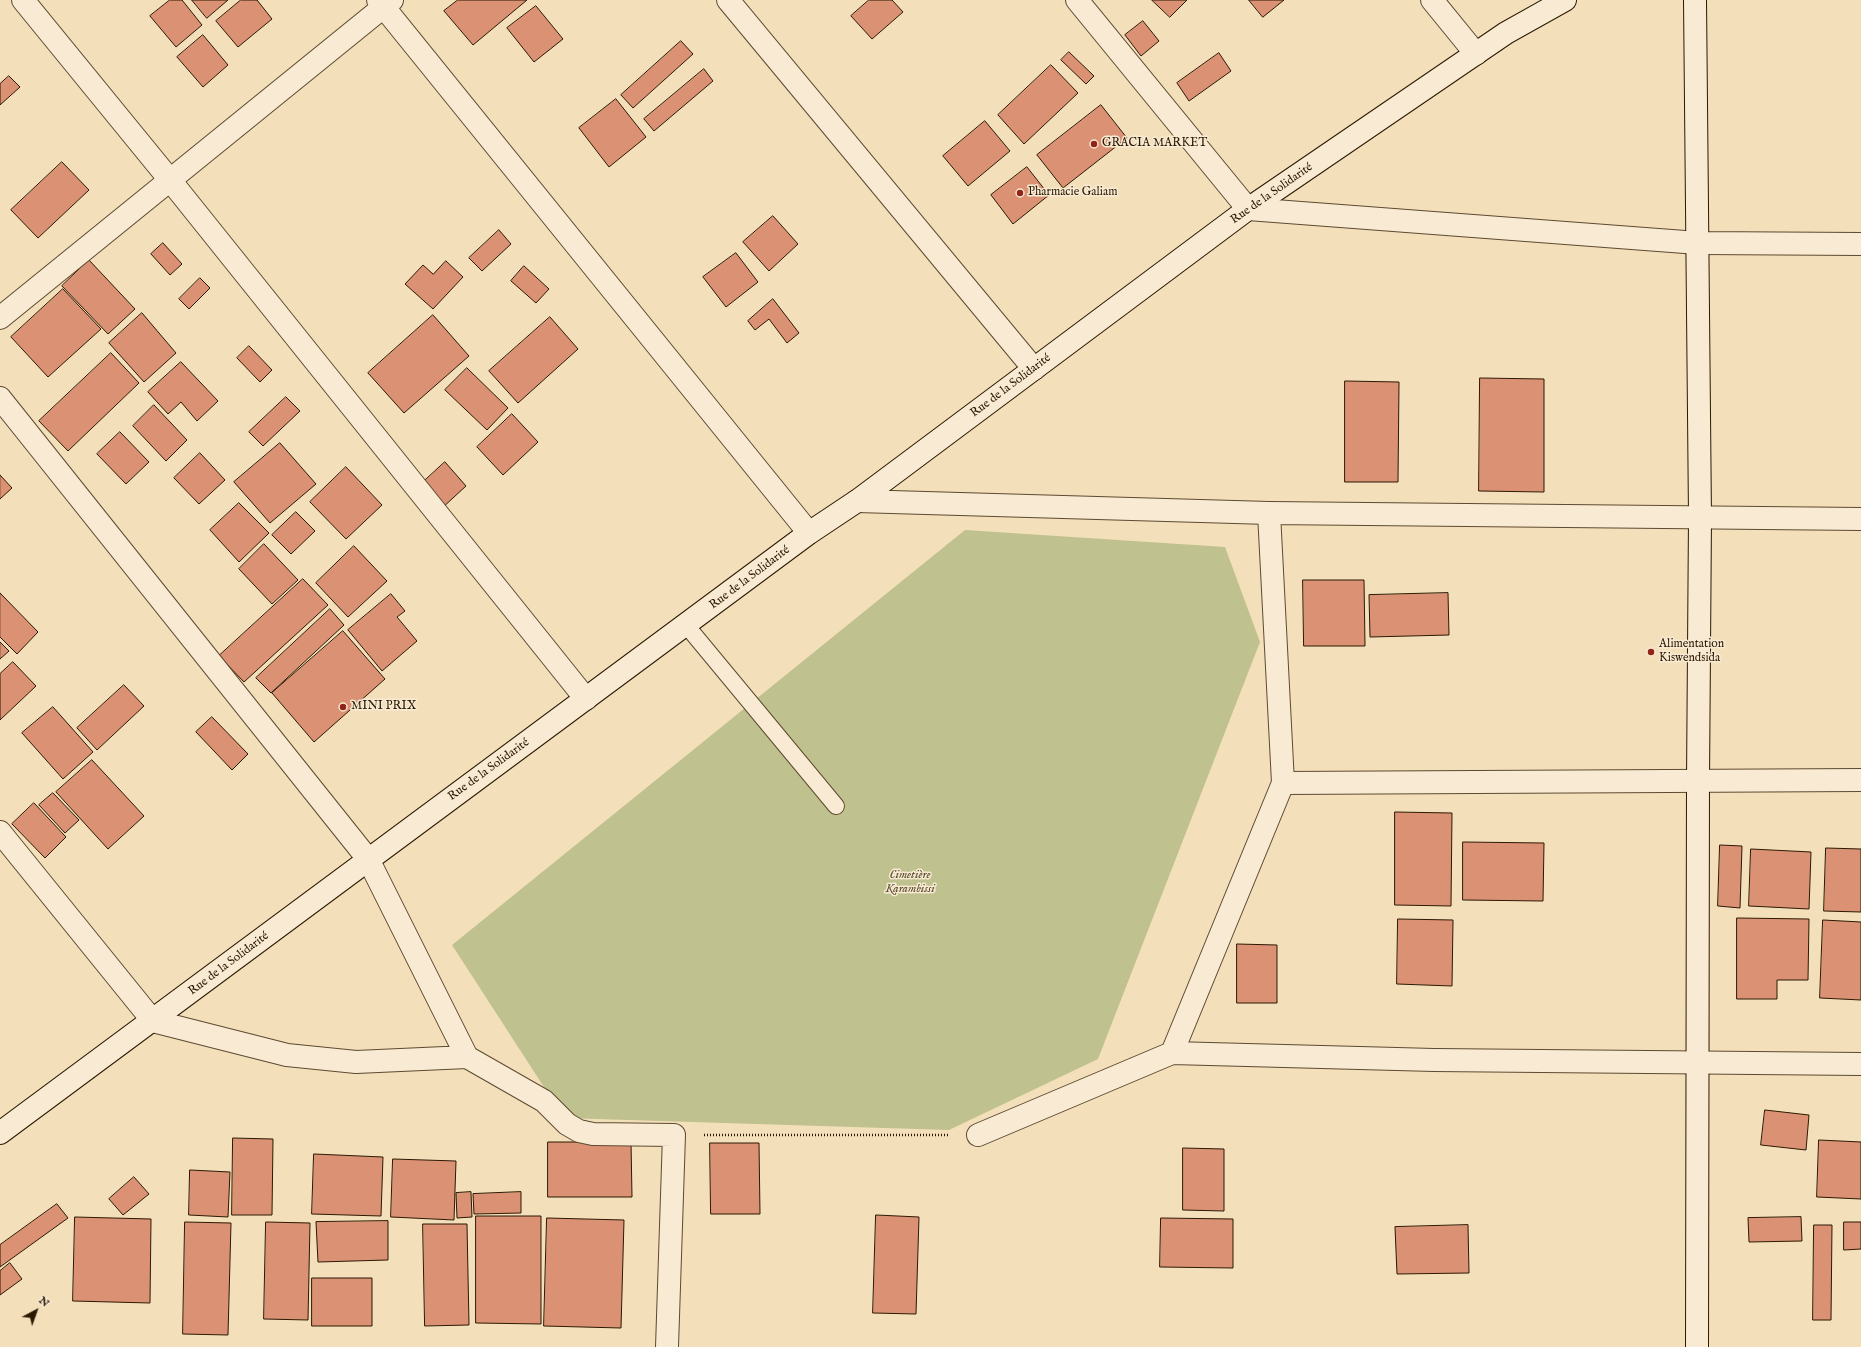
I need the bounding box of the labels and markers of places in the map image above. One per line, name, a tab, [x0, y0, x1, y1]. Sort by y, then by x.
place label: GRACIA MARKET	[1102, 137, 1207, 151]
marker: GRACIA MARKET	[1089, 139, 1099, 149]
place label: Pharmacie Galiam	[1028, 186, 1117, 200]
marker: Pharmacie Galiam	[1015, 188, 1025, 198]
place label: Alimentation Kiswendsida	[1659, 638, 1724, 666]
marker: Alimentation Kiswendsida	[1646, 647, 1656, 657]
place label: MINI PRIX	[351, 700, 416, 714]
marker: MINI PRIX	[338, 702, 348, 712]

